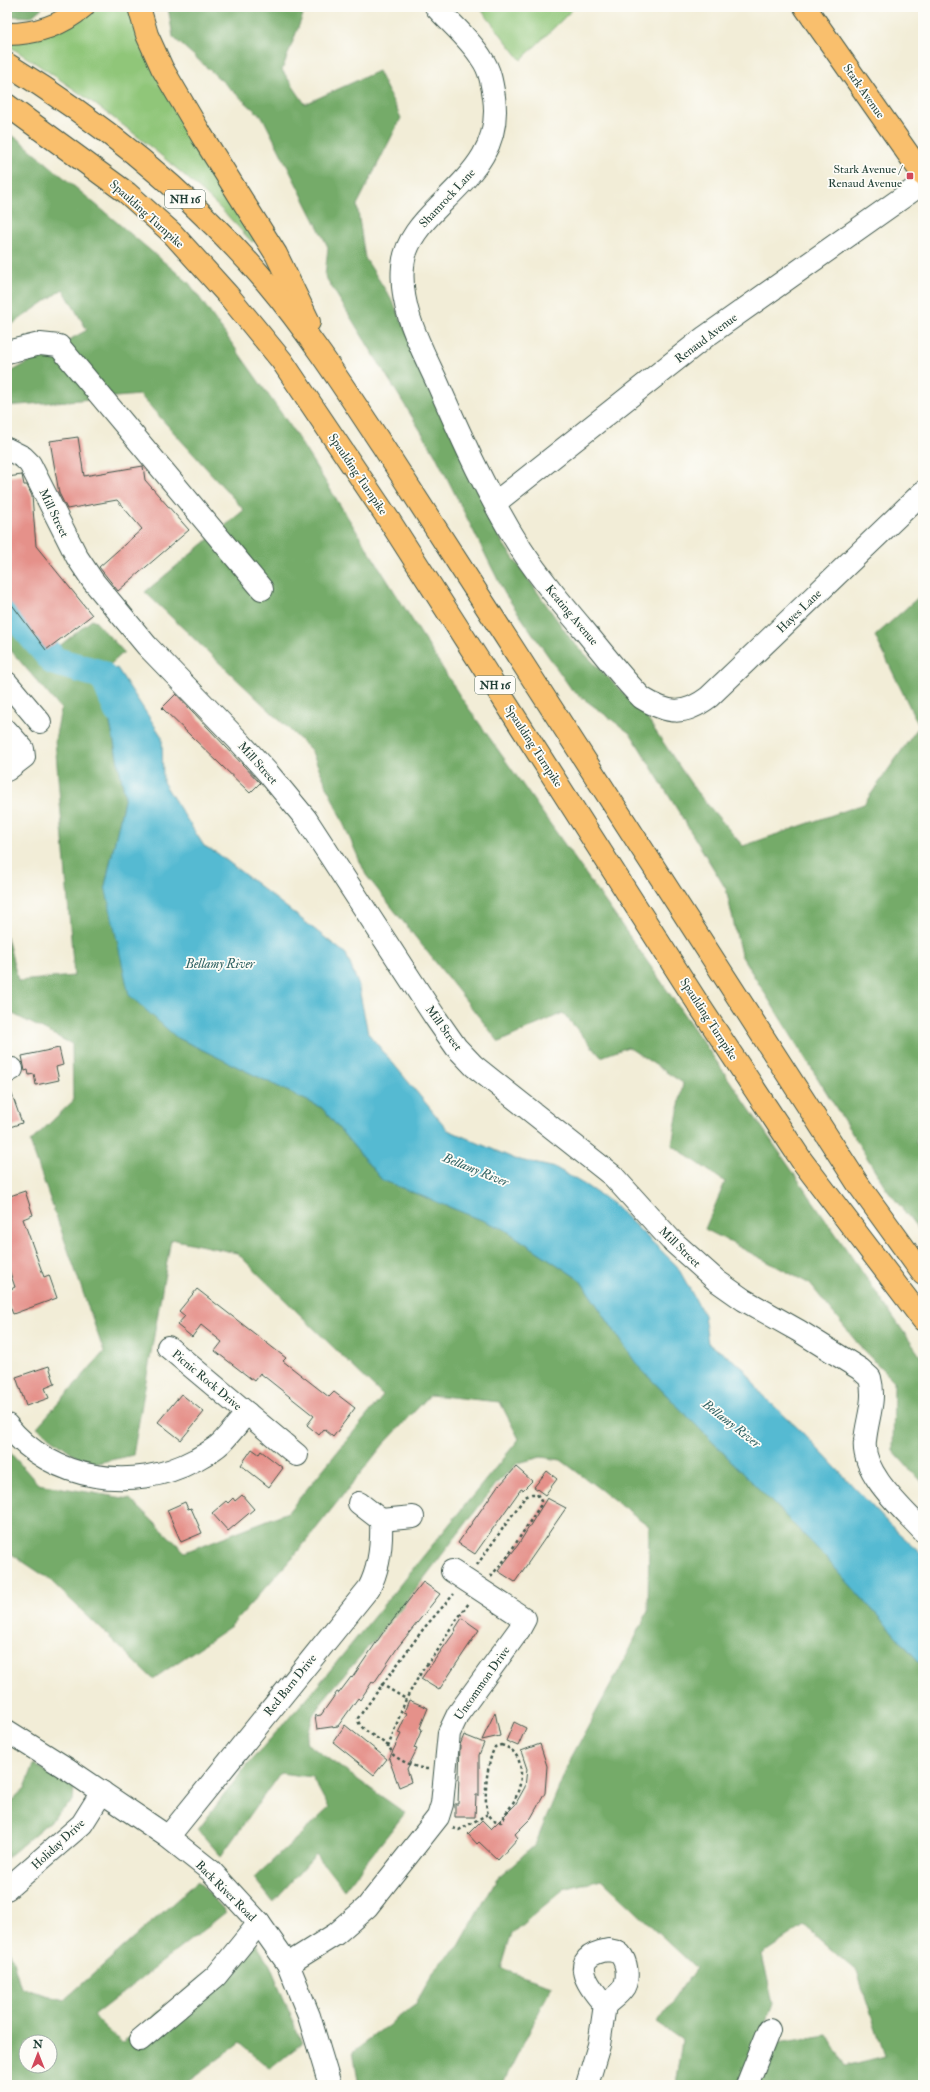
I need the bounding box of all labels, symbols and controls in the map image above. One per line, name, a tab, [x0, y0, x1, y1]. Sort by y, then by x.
street label: Stark Avenue	[839, 61, 888, 121]
place label: Stark Avenue / Renaud Avenue	[828, 162, 904, 191]
street label: Shamrock Lane	[416, 166, 479, 231]
marker: Stark Avenue / Renaud Avenue	[905, 171, 915, 181]
street label: Spaulding Turnpike	[106, 177, 187, 252]
road number: NH 16	[165, 190, 205, 208]
street label: Renaud Avenue	[672, 310, 740, 367]
street label: Spaulding Turnpike	[325, 431, 390, 518]
street label: Mill Street	[35, 486, 72, 540]
street label: Keating Avenue	[542, 582, 601, 649]
street label: Hayes Lane	[774, 586, 825, 636]
road number: NH 16	[475, 676, 515, 694]
street label: Spaulding Turnpike	[501, 702, 566, 790]
street label: Mill Street	[235, 739, 281, 788]
water label: Bellamy River	[184, 956, 256, 972]
street label: Spaulding Turnpike	[676, 975, 741, 1063]
street label: Mill Street	[422, 1003, 465, 1054]
water label: Bellamy River	[440, 1149, 512, 1191]
street label: Mill Street	[656, 1224, 704, 1271]
street label: Picnic Rock Drive	[169, 1347, 245, 1414]
water label: Bellamy River	[698, 1396, 764, 1452]
street label: Uncommon Drive	[451, 1643, 514, 1723]
street label: Red Barn Drive	[261, 1651, 320, 1719]
street label: Holiday Drive	[29, 1816, 88, 1873]
street label: Back River Road	[192, 1858, 259, 1925]
north arrow	[18, 2034, 58, 2074]
text: N	[32, 2038, 44, 2051]

